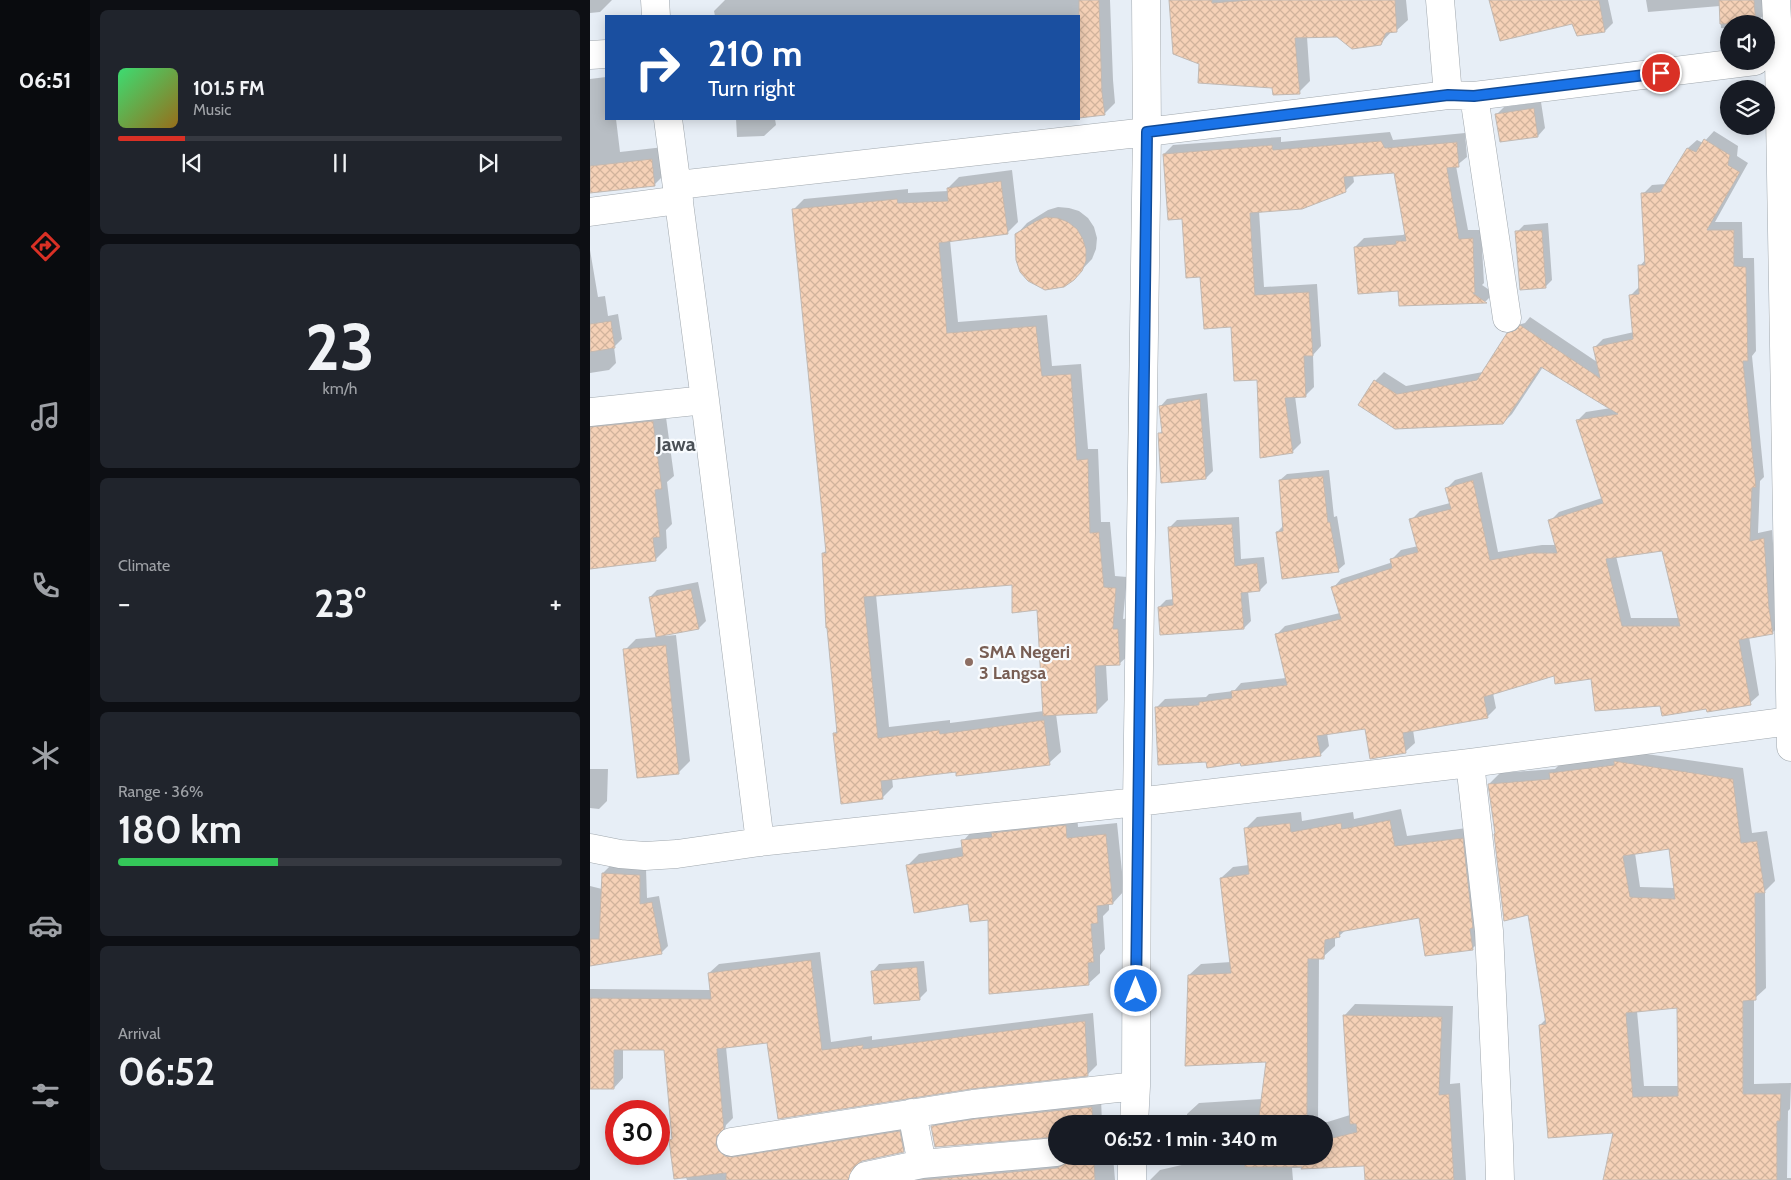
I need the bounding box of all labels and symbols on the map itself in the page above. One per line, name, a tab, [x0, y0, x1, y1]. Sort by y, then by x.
pin	[1640, 52, 1682, 94]
district label: Jawa	[655, 432, 696, 456]
place label: SMA Negeri 3 Langsa	[979, 641, 1070, 684]
marker: SMA Negeri 3 Langsa	[963, 656, 975, 668]
position arrow	[1109, 964, 1161, 1016]
speed limit sign: 30	[605, 1100, 670, 1165]

